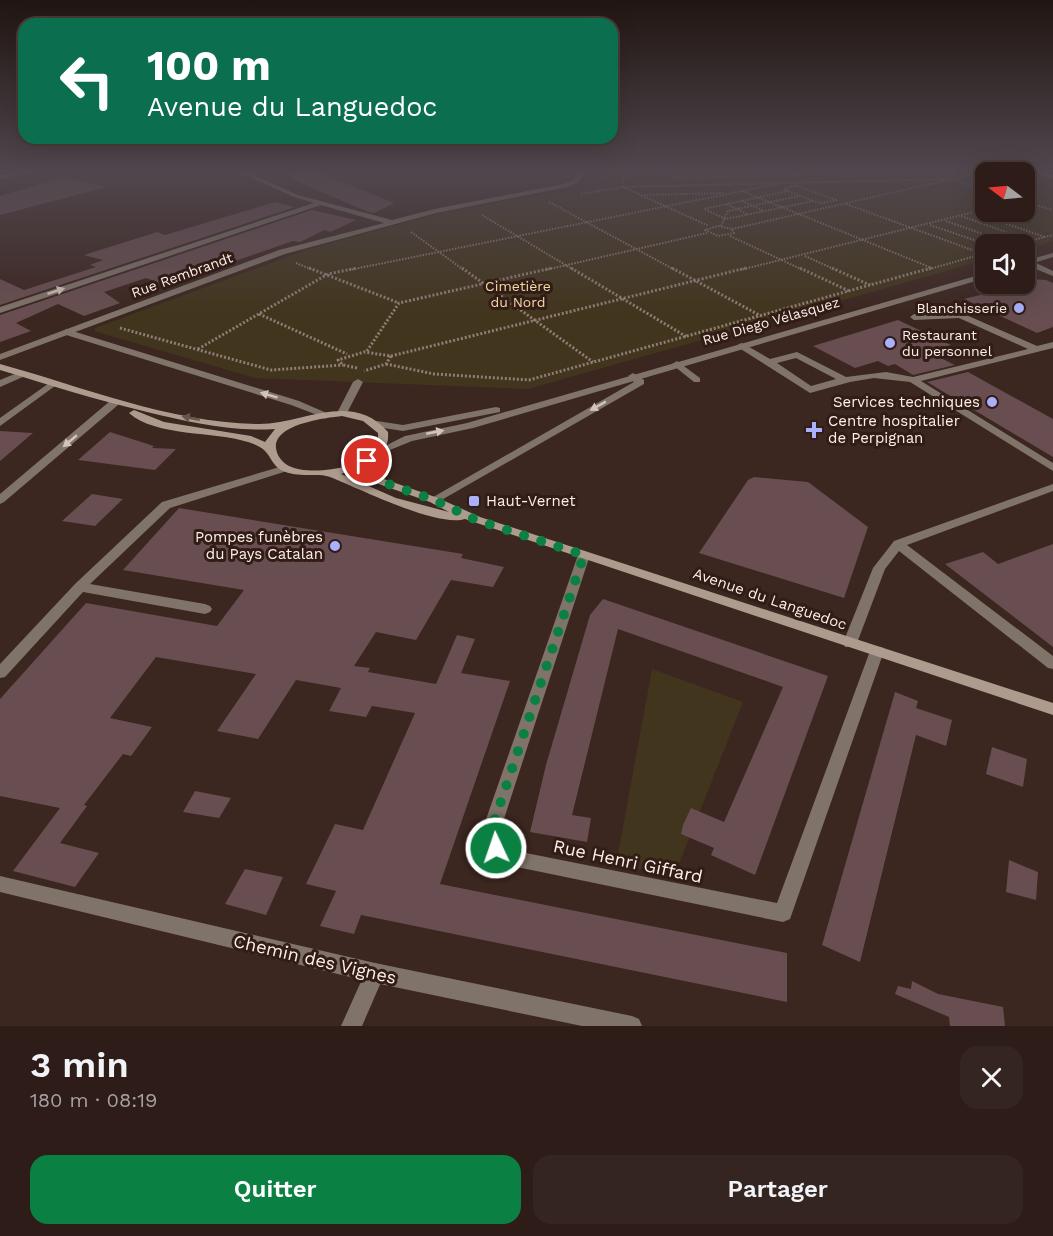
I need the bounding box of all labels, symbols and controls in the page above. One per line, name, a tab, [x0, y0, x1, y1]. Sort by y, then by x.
text: 100 m	[147, 41, 271, 90]
icon: left	[48, 42, 126, 120]
text: Avenue du Languedoc	[147, 91, 438, 123]
north arrow	[975, 162, 1035, 222]
map controls	[975, 162, 1035, 294]
button: sound	[975, 234, 1035, 294]
street label: Rue Rembrandt	[129, 249, 235, 301]
park label: Cimetière du Nord	[485, 278, 551, 310]
one-way arrow	[47, 286, 65, 295]
street label: Rue Diego Vélasquez	[701, 294, 841, 348]
place label: Blanchisserie	[916, 300, 1007, 316]
marker: Blanchisserie	[1012, 301, 1026, 315]
place label: Restaurant du personnel	[902, 327, 993, 359]
marker: Restaurant du personnel	[883, 336, 897, 350]
one-way arrow	[260, 390, 278, 399]
place label: Services techniques	[833, 393, 980, 411]
marker: Services techniques	[985, 395, 999, 409]
one-way arrow	[589, 401, 606, 411]
place label: Centre hospitalier de Perpignan	[828, 412, 960, 447]
one-way arrow	[181, 413, 200, 422]
marker: Centre hospitalier de Perpignan	[805, 421, 823, 439]
one-way arrow	[425, 427, 444, 436]
one-way arrow	[63, 434, 78, 447]
pin	[341, 435, 392, 486]
icon: arrive	[350, 444, 383, 477]
place label: Haut-Vernet	[486, 492, 576, 510]
marker: Haut-Vernet	[467, 494, 481, 508]
place label: Pompes funèbres du Pays Catalan	[195, 528, 323, 563]
marker: Pompes funèbres du Pays Catalan	[328, 539, 342, 553]
street label: Avenue du Languedoc	[691, 564, 849, 634]
position arrow	[464, 816, 528, 880]
street label: Rue Henri Giffard	[551, 835, 705, 887]
street label: Chemin des Vignes	[231, 930, 399, 988]
text: 3 min	[30, 1044, 129, 1086]
button: close	[960, 1046, 1023, 1109]
text: 180 m · 08:19	[30, 1088, 157, 1112]
button: Quitter	[30, 1155, 521, 1224]
button: Partager	[533, 1155, 1023, 1224]

